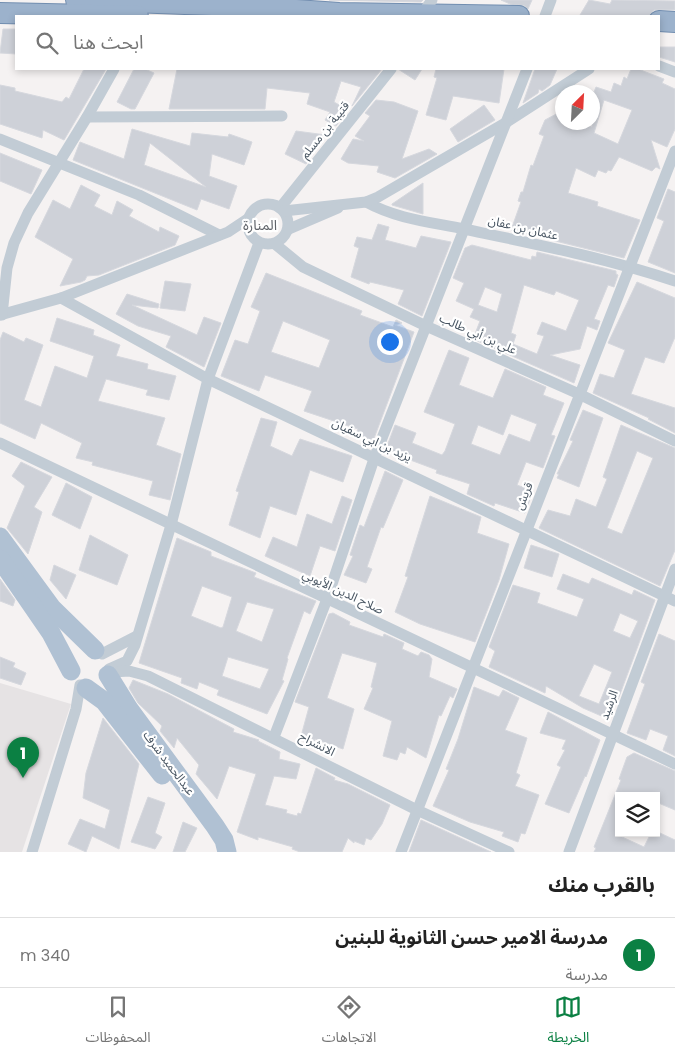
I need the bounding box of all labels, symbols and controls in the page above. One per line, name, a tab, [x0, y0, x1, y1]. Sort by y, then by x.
search box	[15, 15, 660, 70]
icon: search	[33, 29, 61, 57]
text: ابحث هنا	[73, 29, 144, 56]
north arrow	[555, 85, 600, 130]
street label: قتيبة بن مسلم	[296, 97, 354, 163]
street label: عثمان بن عفان	[486, 211, 560, 244]
district label: المنارة	[243, 215, 277, 235]
street label: علي بن أبي طالب	[436, 309, 519, 360]
your location	[377, 329, 403, 355]
street label: يزيد بن ابي سفيان	[329, 414, 415, 467]
street label: قريش	[510, 479, 537, 512]
street label: صلاح الدين الأيوبي	[299, 565, 387, 620]
street label: الرشيد	[595, 687, 622, 722]
street label: عبدالحميد شرف	[140, 727, 199, 798]
street label: الانشراح	[296, 727, 338, 761]
pin: 1	[7, 737, 39, 778]
map controls	[615, 792, 660, 837]
button: layers	[615, 792, 660, 837]
text: بالقرب منك	[548, 870, 655, 899]
text: مدرسة الامير حسن الثانوية للبنين	[335, 924, 608, 951]
text: 340 m	[20, 944, 70, 967]
text: 1	[636, 944, 642, 967]
text: مدرسة	[565, 963, 608, 986]
tab: المحفوظات	[86, 993, 151, 1052]
tab: الاتجاهات	[322, 993, 376, 1052]
tab: الخريطة	[547, 993, 589, 1052]

